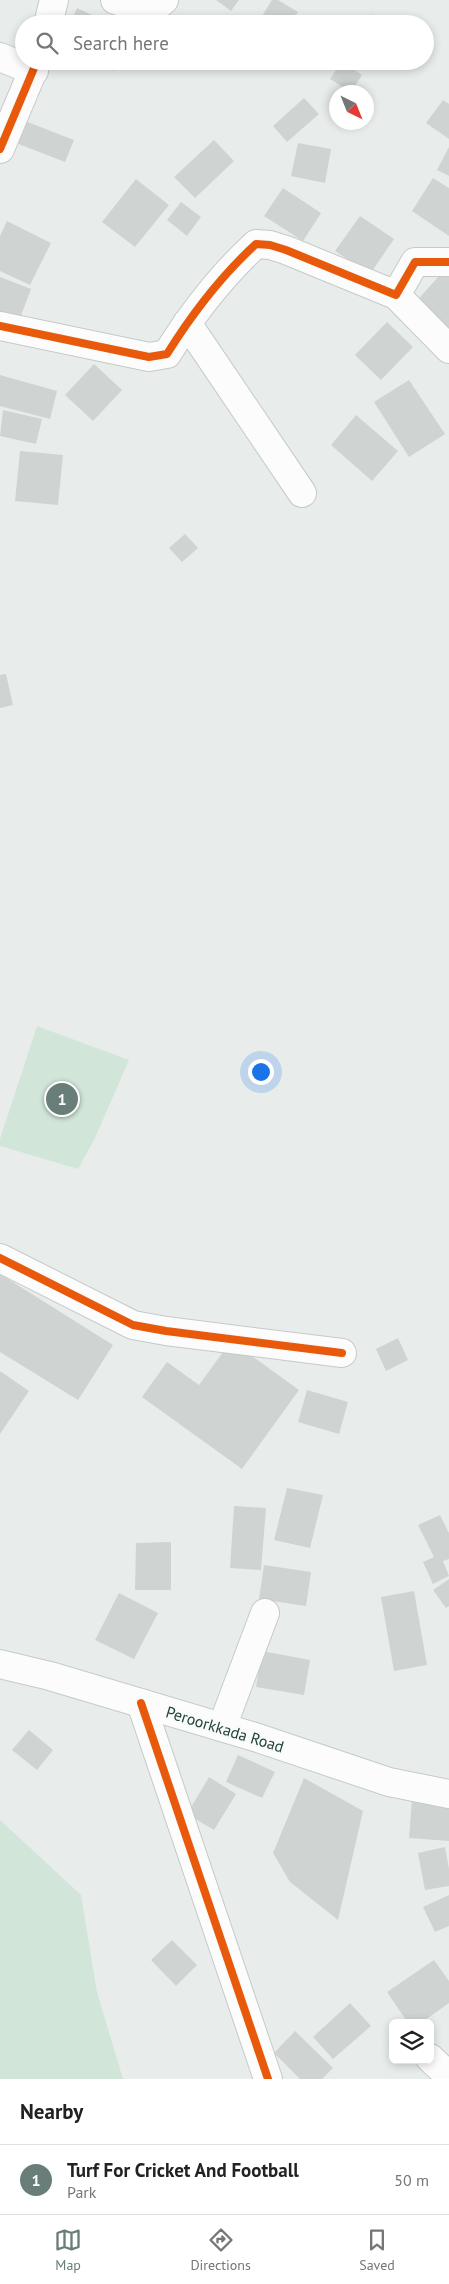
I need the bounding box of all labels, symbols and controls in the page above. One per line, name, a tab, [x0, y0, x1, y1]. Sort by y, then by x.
search box	[15, 15, 434, 70]
icon: search	[33, 29, 61, 57]
text: Search here	[73, 31, 169, 55]
north arrow	[329, 85, 374, 130]
your location	[248, 1059, 274, 1085]
pin: 1	[46, 1080, 78, 1118]
street label: Peroorkkada Road	[164, 1702, 286, 1756]
map controls	[389, 2019, 434, 2064]
button: layers	[389, 2019, 434, 2064]
text: Nearby	[20, 2098, 83, 2125]
text: Turf For Cricket And Football	[67, 2158, 299, 2182]
text: 1	[31, 2170, 41, 2190]
text: 50 m	[394, 2170, 429, 2190]
text: Park	[67, 2182, 96, 2202]
tab: Map	[54, 2226, 82, 2274]
tab: Directions	[190, 2226, 251, 2274]
tab: Saved	[359, 2226, 395, 2274]

